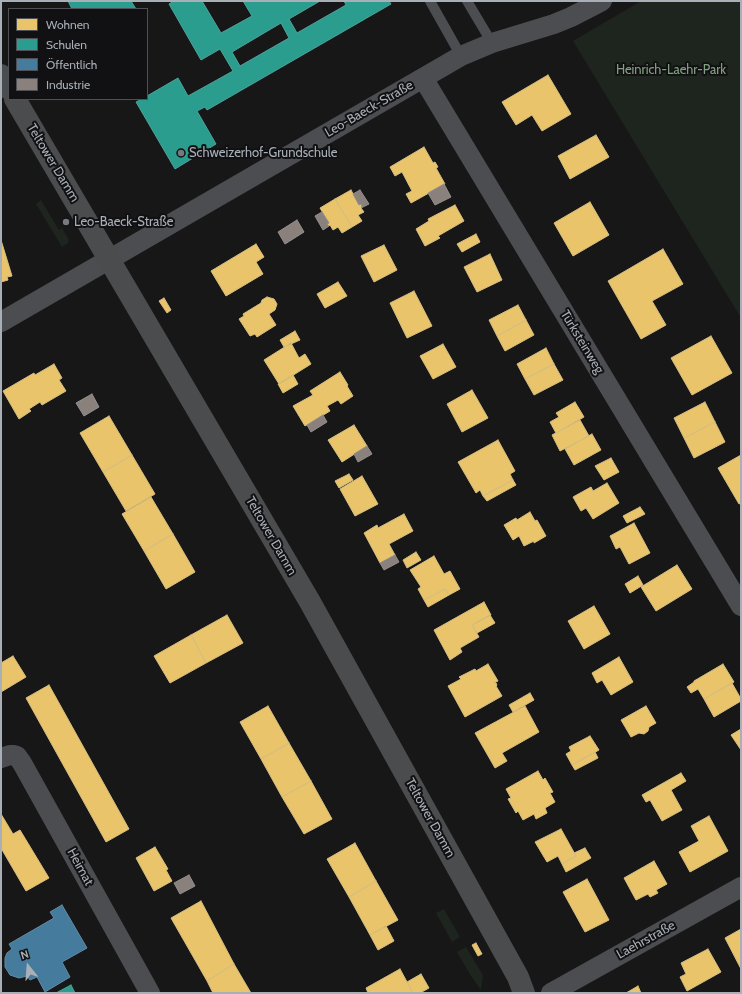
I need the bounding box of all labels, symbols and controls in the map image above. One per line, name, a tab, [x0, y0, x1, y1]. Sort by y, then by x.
legend	[8, 8, 148, 100]
text: Wohnen	[46, 17, 90, 32]
text: Schulen	[46, 37, 87, 52]
text: Öffentlich	[46, 57, 97, 72]
park label: Heinrich-Laehr-Park	[616, 62, 726, 78]
text: Industrie	[46, 77, 90, 92]
street label: Leo-Baeck-Straße	[322, 77, 416, 141]
street label: Teltower Damm	[24, 121, 82, 205]
place label: Schweizerhof-Grundschule	[189, 145, 337, 161]
marker: Schweizerhof-Grundschule	[176, 148, 186, 158]
place label: Leo-Baeck-Straße	[74, 214, 173, 230]
marker: Leo-Baeck-Straße	[61, 217, 71, 227]
street label: Türksteinweg	[557, 307, 607, 377]
street label: Teltower Damm	[242, 494, 300, 578]
street label: Teltower Damm	[402, 776, 458, 860]
street label: Heimat	[63, 846, 97, 888]
street label: Laehrstraße	[614, 918, 678, 962]
north arrow	[8, 946, 48, 986]
text: N	[19, 947, 30, 962]

